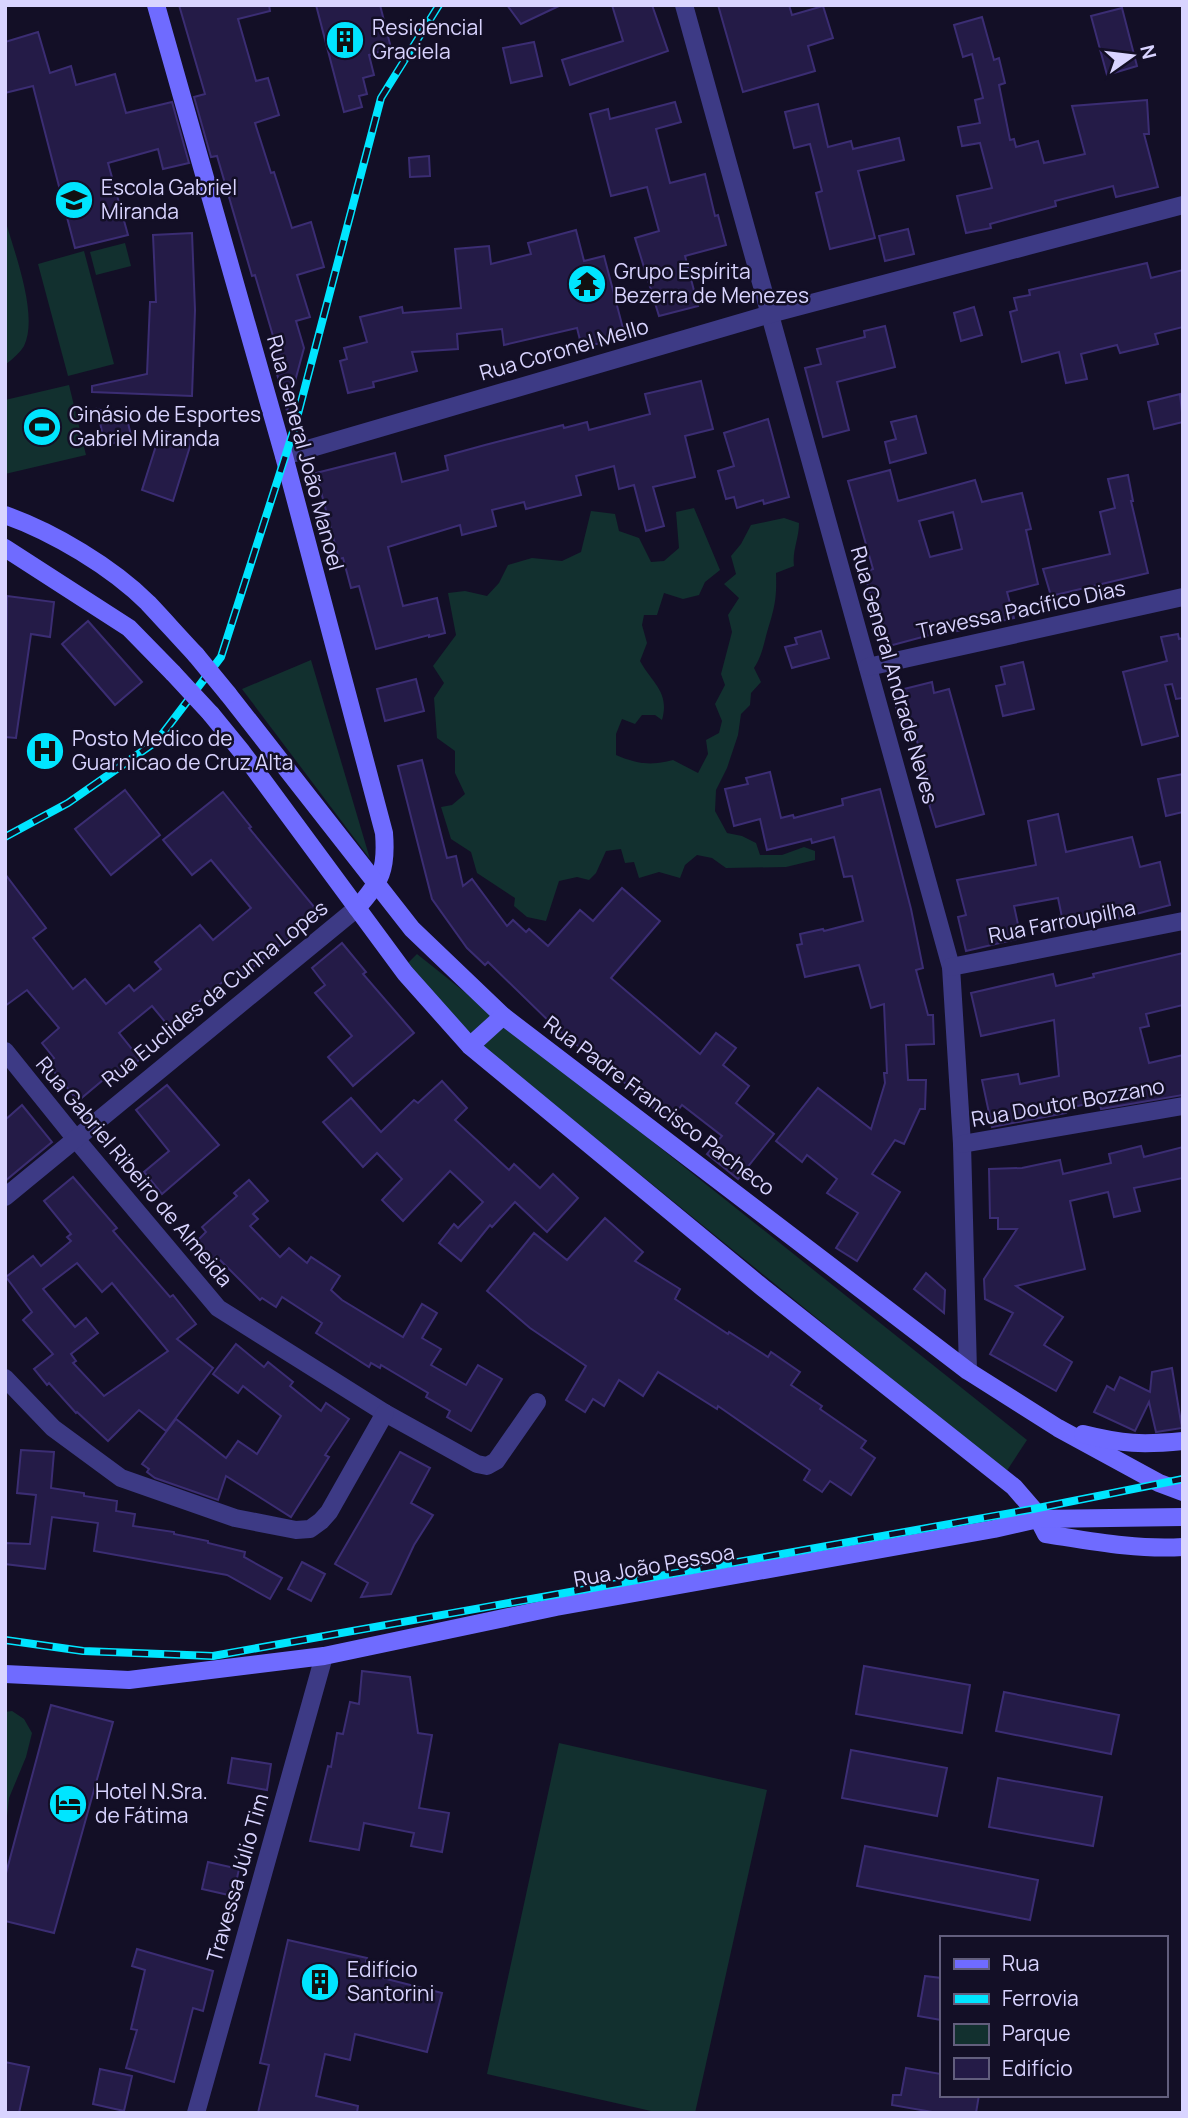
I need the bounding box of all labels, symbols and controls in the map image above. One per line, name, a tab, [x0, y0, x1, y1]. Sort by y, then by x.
place label: Residencial Graciela	[372, 13, 483, 65]
building icon: Residencial Graciela	[324, 19, 366, 61]
north arrow	[1097, 21, 1167, 91]
text: N	[1134, 42, 1163, 62]
place label: Escola Gabriel Miranda	[101, 173, 237, 225]
school or university icon: Escola Gabriel Miranda	[53, 179, 95, 221]
place label: Grupo Espírita Bezerra de Menezes	[614, 257, 809, 309]
temple icon: Grupo Espírita Bezerra de Menezes	[566, 263, 608, 305]
street label: Rua Coronel Mello	[476, 311, 652, 387]
street label: Rua General João Manoel	[261, 332, 351, 574]
place label: Ginásio de Esportes Gabriel Miranda	[69, 400, 261, 452]
sports icon: Ginásio de Esportes Gabriel Miranda	[21, 406, 63, 448]
street label: Rua General Andrade Neves	[845, 543, 945, 807]
street label: Travessa Pacífico Dias	[914, 573, 1128, 645]
place label: Posto Medico de Guarnicao de Cruz Alta	[72, 724, 293, 776]
hospital icon: Posto Medico de Guarnicao de Cruz Alta	[24, 730, 66, 772]
street label: Rua Euclides da Cunha Lopes	[96, 893, 333, 1093]
street label: Rua Farroupilha	[986, 893, 1138, 949]
street label: Rua Padre Francisco Pacheco	[538, 1009, 781, 1201]
street label: Rua Gabriel Ribeiro de Almeida	[30, 1050, 239, 1292]
street label: Rua Doutor Bozzano	[969, 1071, 1167, 1133]
street label: Rua João Pessoa	[571, 1537, 737, 1593]
place label: Hotel N.Sra. de Fátima	[95, 1777, 208, 1829]
hotel icon: Hotel N.Sra. de Fátima	[47, 1783, 89, 1825]
street label: Travessa Júlio Tim	[200, 1790, 275, 1965]
legend	[940, 1936, 1167, 2097]
text: Rua	[1002, 1949, 1039, 1977]
place label: Edifício Santorini	[347, 1955, 434, 2007]
building icon: Edifício Santorini	[299, 1961, 341, 2003]
text: Ferrovia	[1002, 1984, 1079, 2012]
text: Parque	[1002, 2019, 1071, 2047]
text: Edifício	[1002, 2054, 1073, 2082]

